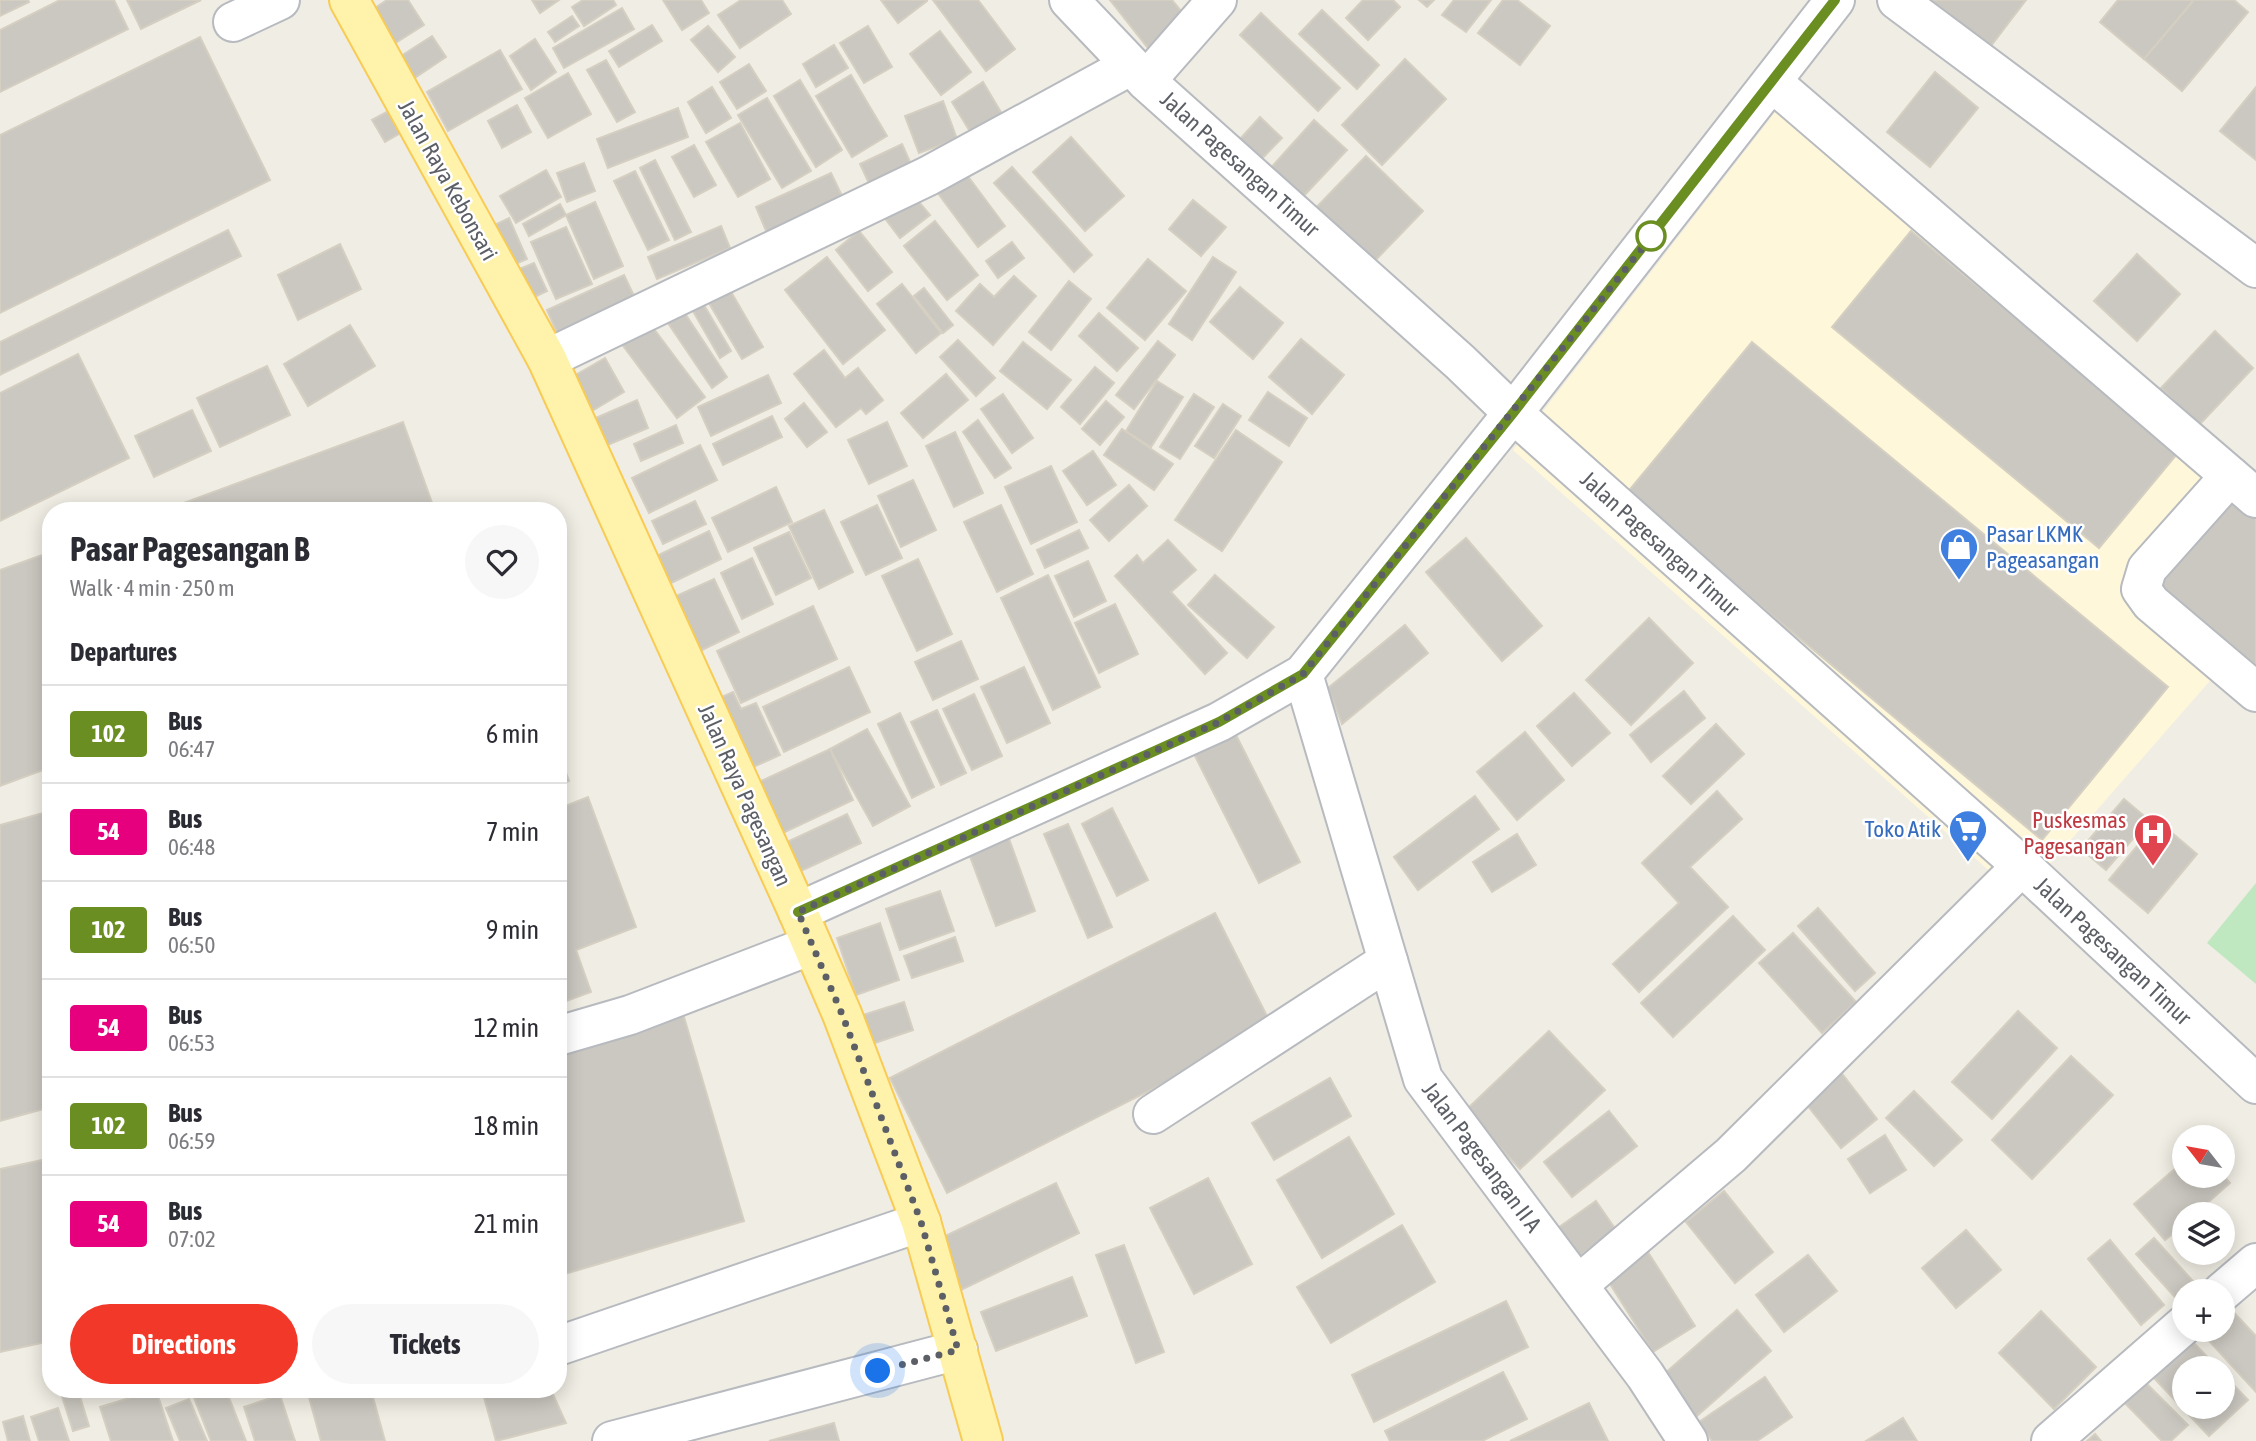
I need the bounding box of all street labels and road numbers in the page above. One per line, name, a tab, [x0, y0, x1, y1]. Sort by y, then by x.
street label: Jalan Pagesangan Timur	[1155, 86, 1326, 243]
street label: Jalan Raya Kebonsari	[393, 95, 503, 265]
street label: Jalan Pagesangan Timur	[1575, 466, 1746, 623]
street label: Jalan Raya Pagesangan	[693, 700, 797, 890]
street label: Jalan Pagesangan Timur	[2029, 872, 2197, 1031]
street label: Jalan Pagesangan II A	[1417, 1077, 1547, 1238]

